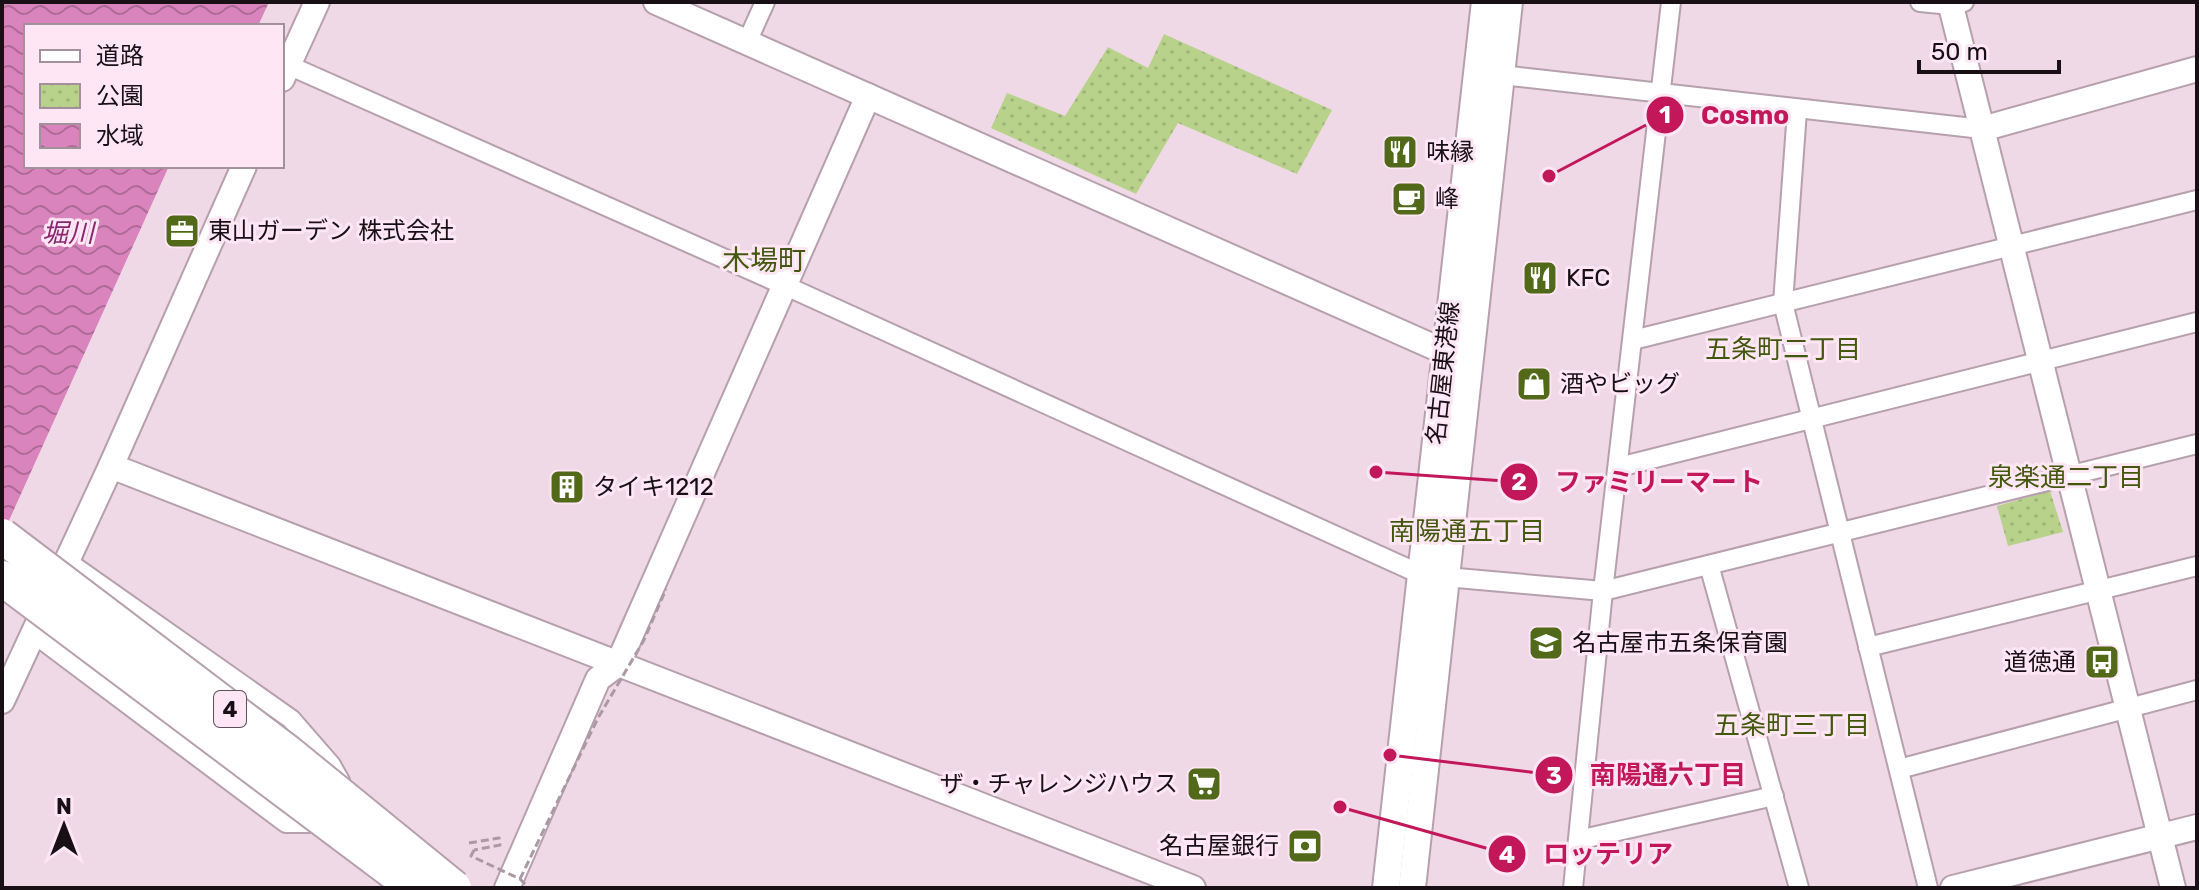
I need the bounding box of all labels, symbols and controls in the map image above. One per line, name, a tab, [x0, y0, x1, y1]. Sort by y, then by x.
legend	[24, 24, 284, 168]
scale bar	[1919, 24, 2059, 74]
text: 50 m	[1931, 38, 1988, 66]
text: 道路	[96, 42, 144, 70]
text: 公園	[96, 82, 144, 110]
callout: Cosmo	[1645, 90, 1805, 140]
text: Cosmo	[1701, 100, 1789, 131]
text: 1	[1659, 101, 1671, 129]
text: 水域	[96, 122, 144, 150]
restaurant icon: 味縁	[1381, 133, 1419, 171]
place label: 味縁	[1426, 138, 1474, 166]
cafe icon: 峰	[1390, 180, 1428, 218]
place label: 峰	[1435, 185, 1459, 213]
office icon: 東山ガーデン 株式会社	[163, 212, 201, 250]
place label: 東山ガーデン 株式会社	[208, 217, 454, 245]
water label: 堀川	[42, 218, 97, 249]
district label: 木場町	[722, 244, 806, 277]
restaurant icon: KFC	[1521, 259, 1559, 297]
place label: KFC	[1566, 264, 1610, 292]
street label: 名古屋東港線	[1422, 300, 1464, 446]
district label: 五条町二丁目	[1705, 334, 1861, 365]
shop icon: 酒やビッグ	[1515, 365, 1553, 403]
place label: 酒やビッグ	[1560, 370, 1680, 398]
callout: ファミリーマート	[1499, 457, 1779, 507]
district label: 泉楽通二丁目	[1988, 462, 2144, 493]
text: ファミリーマート	[1555, 467, 1763, 498]
building icon: タイキ1212	[548, 468, 586, 506]
text: 2	[1511, 468, 1527, 496]
place label: タイキ1212	[593, 473, 714, 501]
district label: 南陽通五丁目	[1389, 516, 1545, 547]
school or university icon: 名古屋市五条保育園	[1527, 624, 1565, 662]
place label: 名古屋市五条保育園	[1572, 629, 1788, 657]
bus stop icon: 道徳通	[2083, 643, 2121, 681]
place label: 道徳通	[2004, 648, 2076, 676]
road number: 4	[214, 691, 246, 727]
district label: 五条町三丁目	[1714, 710, 1870, 741]
callout: 南陽通六丁目	[1534, 750, 1762, 800]
text: 南陽通六丁目	[1590, 760, 1746, 791]
text: 3	[1546, 762, 1562, 790]
supermarket icon: ザ・チャレンジハウス	[1185, 765, 1223, 803]
place label: ザ・チャレンジハウス	[940, 770, 1178, 798]
north arrow	[24, 786, 104, 866]
text: N	[56, 793, 72, 820]
bank icon: 名古屋銀行	[1286, 827, 1324, 865]
callout: ロッテリア	[1487, 829, 1689, 879]
place label: 名古屋銀行	[1159, 832, 1279, 860]
text: ロッテリア	[1543, 839, 1673, 870]
text: 4	[1499, 841, 1515, 869]

